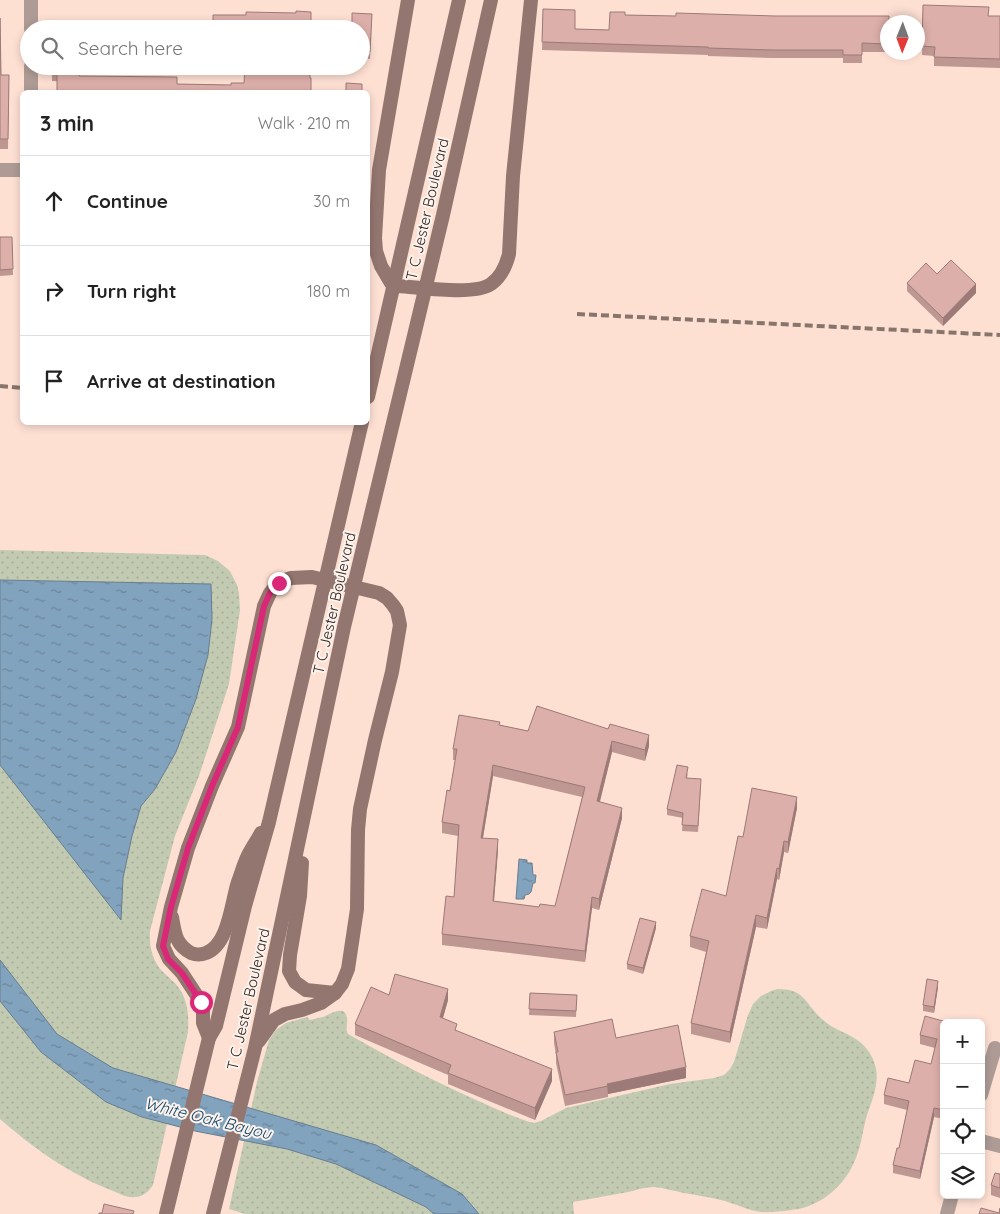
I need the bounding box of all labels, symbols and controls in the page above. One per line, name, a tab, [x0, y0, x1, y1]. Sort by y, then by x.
north arrow	[880, 15, 925, 60]
search box	[20, 20, 370, 75]
icon: search	[38, 34, 66, 62]
text: Search here	[78, 36, 183, 60]
text: 3 min	[40, 110, 94, 136]
text: Walk · 210 m	[258, 113, 350, 133]
street label: T C Jester Boulevard	[401, 136, 453, 282]
icon: ahead	[40, 187, 68, 215]
text: Continue	[87, 189, 168, 213]
text: 30 m	[313, 191, 350, 211]
icon: right	[40, 277, 68, 305]
text: Turn right	[87, 279, 176, 303]
text: 180 m	[307, 281, 350, 301]
icon: arrive	[40, 367, 68, 395]
text: Arrive at destination	[87, 369, 276, 393]
street label: T C Jester Boulevard	[308, 530, 360, 676]
route end	[268, 572, 291, 595]
street label: T C Jester Boulevard	[222, 926, 274, 1072]
route start	[190, 991, 213, 1014]
map controls	[940, 1019, 985, 1199]
button: +	[940, 1019, 985, 1064]
button: −	[940, 1064, 985, 1109]
water label: White Oak Bayou	[143, 1093, 274, 1144]
button: locate	[940, 1109, 985, 1154]
button: layers	[940, 1154, 985, 1199]

